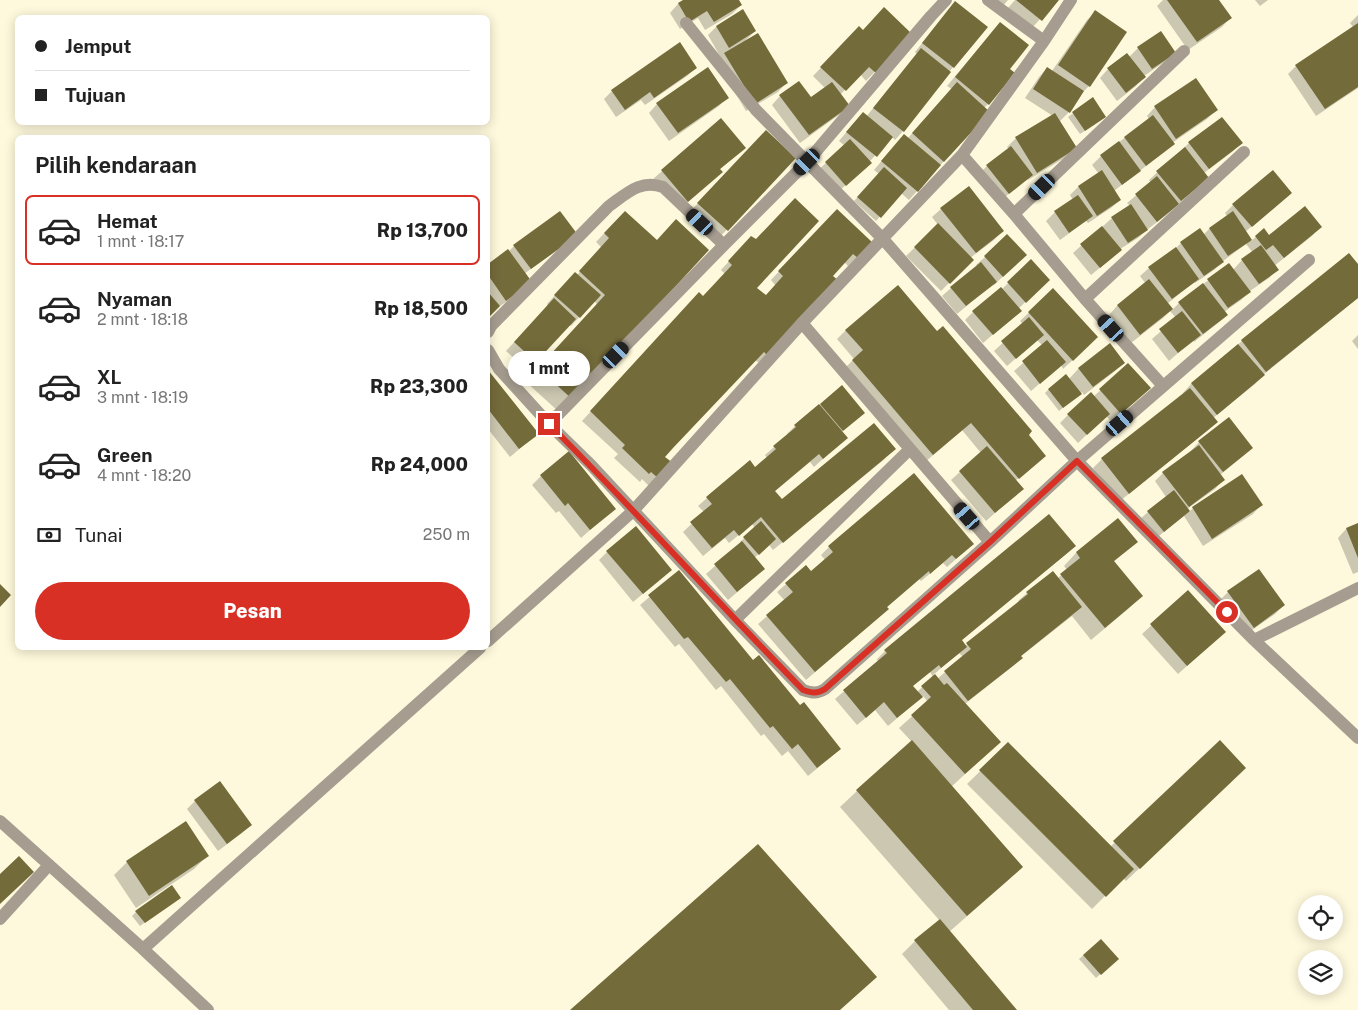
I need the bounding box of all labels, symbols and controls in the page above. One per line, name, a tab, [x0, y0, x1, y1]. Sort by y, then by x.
text: Jemput	[65, 35, 131, 57]
text: Tujuan	[65, 84, 126, 106]
car	[791, 146, 822, 178]
text: Pilih kendaraan	[35, 152, 197, 178]
car	[1026, 171, 1058, 203]
car	[683, 206, 716, 238]
icon: car	[37, 208, 82, 253]
text: Hemat	[97, 210, 158, 232]
text: Rp 13,700	[377, 219, 468, 241]
text: 1 mnt · 18:17	[97, 232, 184, 251]
icon: car	[37, 286, 82, 331]
text: Nyaman	[97, 288, 172, 310]
text: Rp 18,500	[374, 297, 468, 319]
text: 2 mnt · 18:18	[97, 310, 188, 329]
car	[1095, 312, 1126, 344]
car	[600, 339, 631, 371]
callout: 1 mnt	[508, 352, 590, 386]
text: 1 mnt	[528, 359, 570, 378]
icon: car	[37, 364, 82, 409]
text: XL	[97, 366, 122, 388]
text: Rp 23,300	[370, 375, 468, 397]
text: 3 mnt · 18:19	[97, 388, 188, 407]
car	[1103, 407, 1136, 439]
route end	[538, 413, 560, 435]
icon: car	[37, 442, 82, 487]
text: Green	[97, 444, 152, 466]
text: Rp 24,000	[371, 453, 468, 475]
text: 4 mnt · 18:20	[97, 466, 191, 485]
car	[951, 500, 982, 532]
icon: cash	[35, 521, 63, 549]
text: Tunai	[75, 524, 123, 546]
text: 250 m	[423, 525, 470, 544]
button: Pesan	[35, 582, 470, 640]
route start	[1216, 601, 1238, 623]
map controls	[1298, 895, 1343, 995]
button: locate	[1298, 895, 1343, 940]
button: layers	[1298, 950, 1343, 995]

